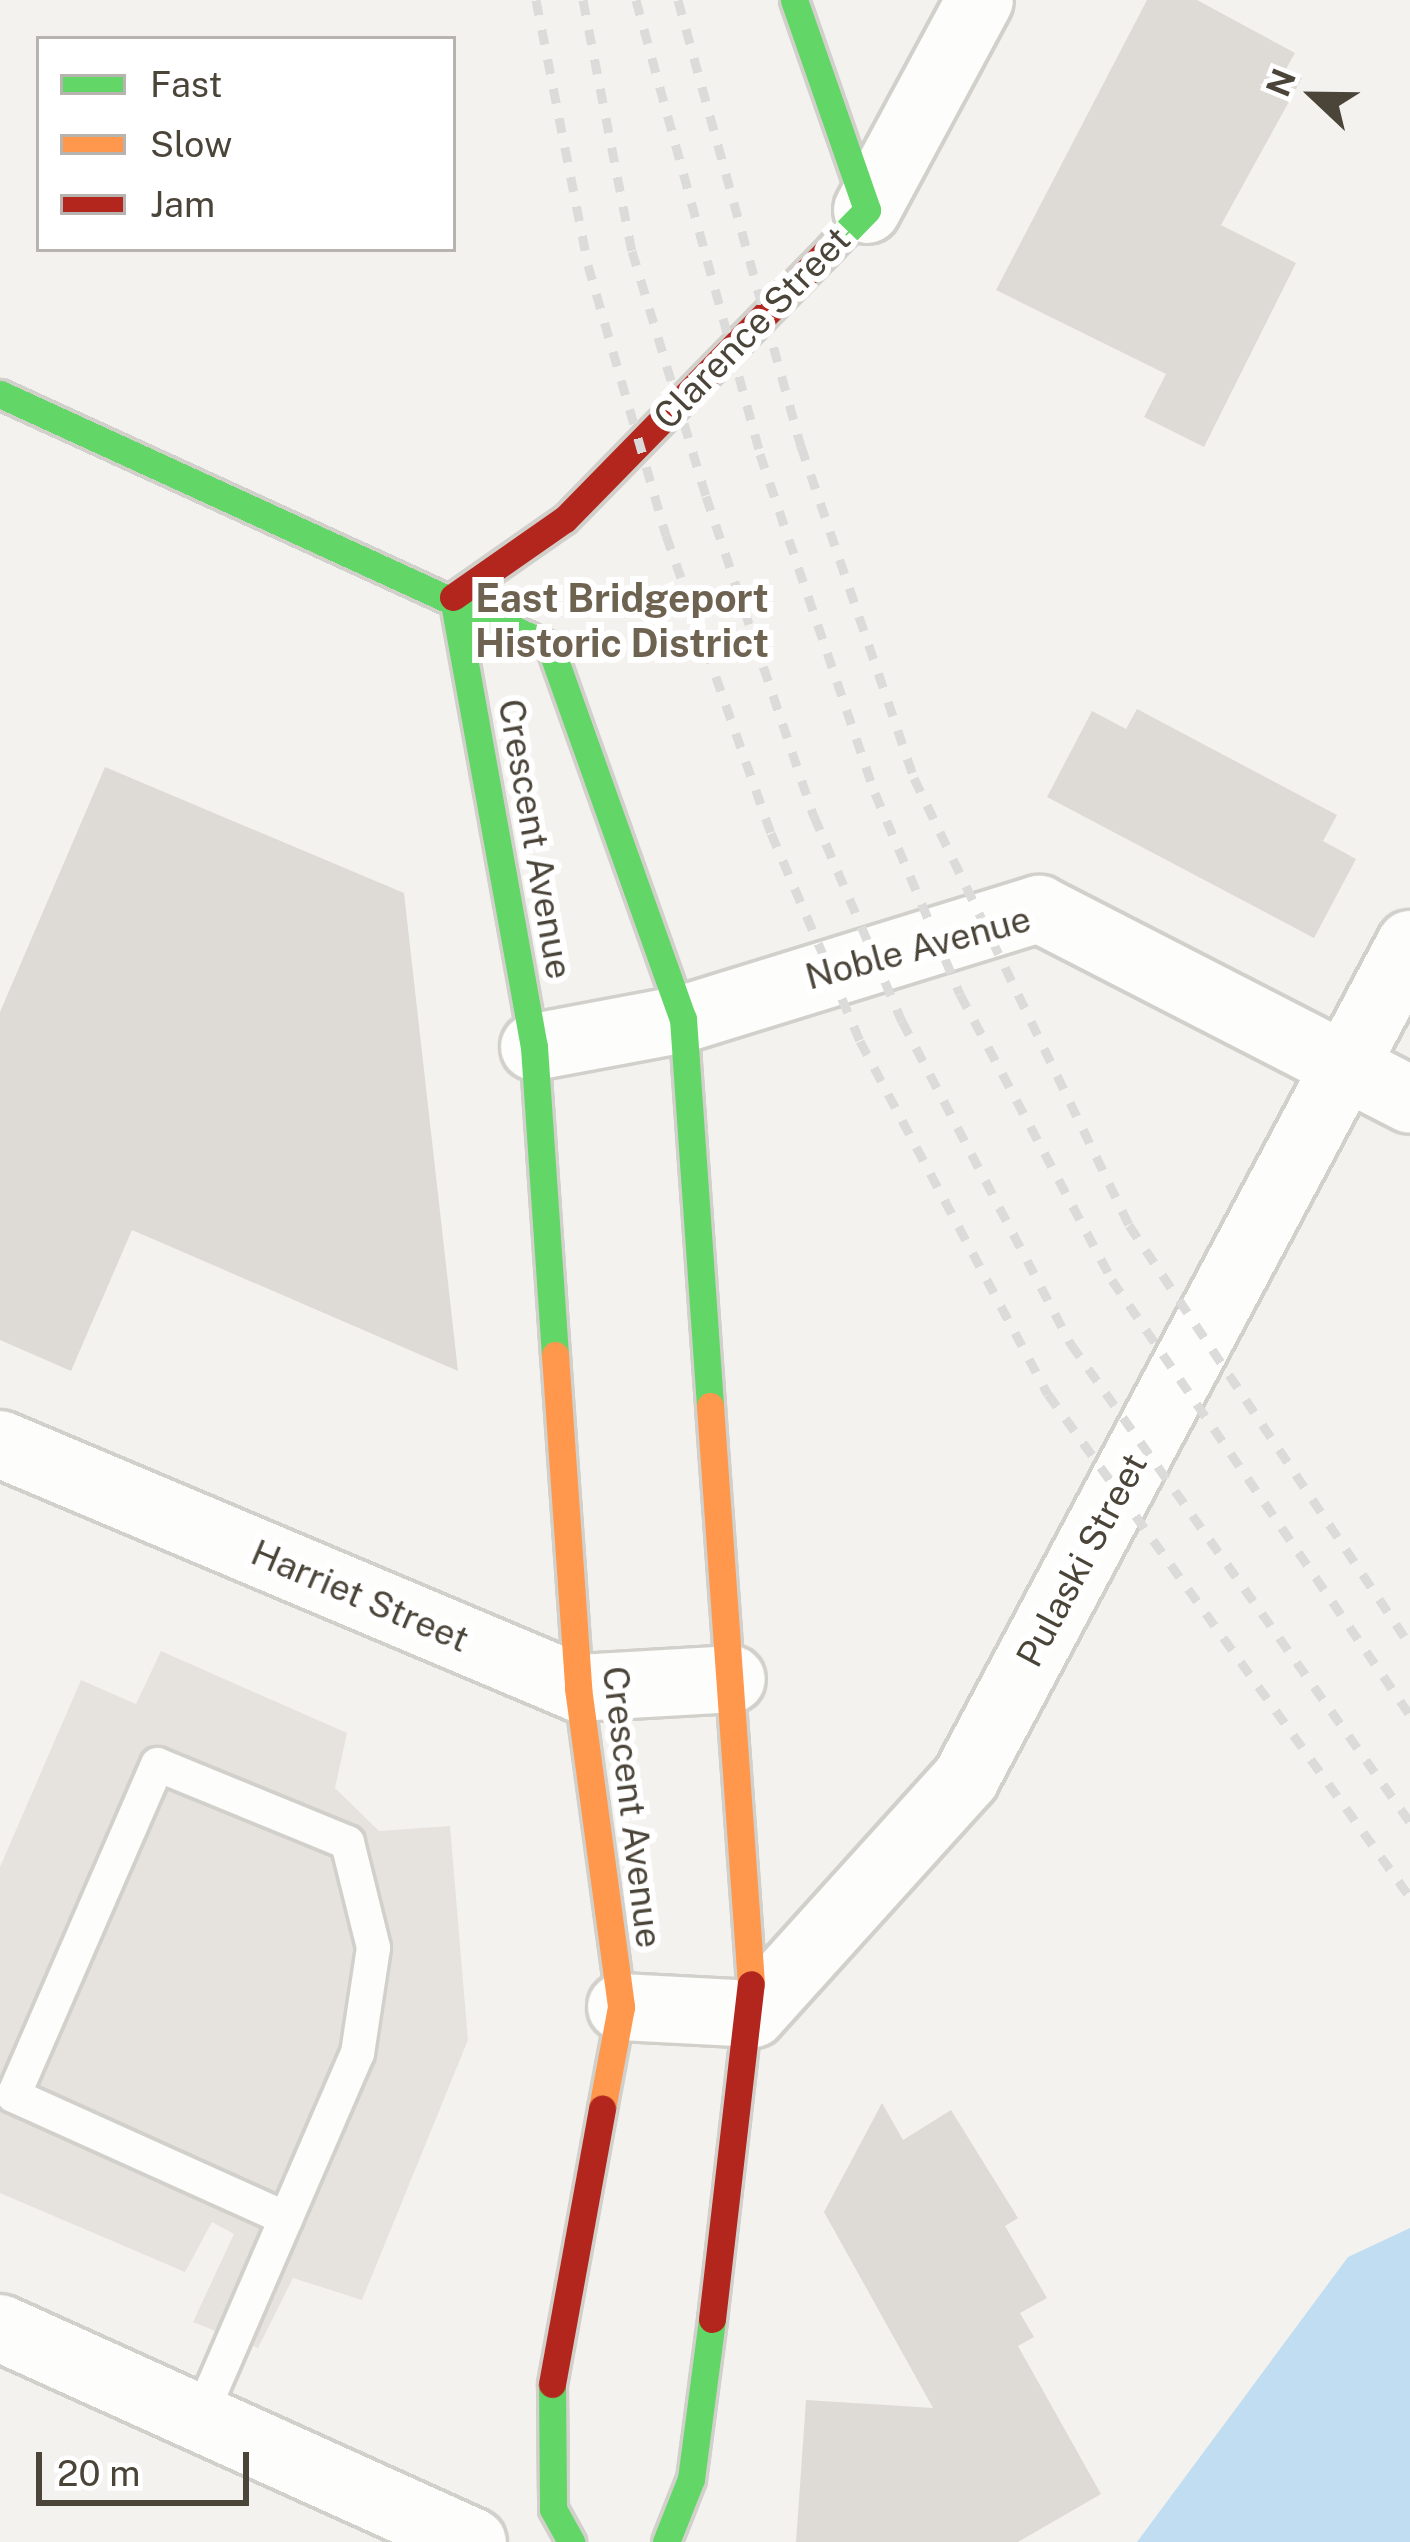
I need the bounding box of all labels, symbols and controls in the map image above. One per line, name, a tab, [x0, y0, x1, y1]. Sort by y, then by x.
legend	[36, 36, 456, 252]
north arrow	[1254, 36, 1374, 156]
text: Fast	[150, 63, 223, 105]
text: N	[1258, 63, 1303, 102]
text: Slow	[150, 123, 232, 165]
text: Jam	[150, 183, 215, 225]
street label: Clarence Street	[645, 218, 859, 438]
district label: East Bridgeport Historic District	[475, 576, 769, 667]
street label: Crescent Avenue	[489, 696, 581, 982]
street label: Noble Avenue	[801, 897, 1035, 999]
street label: Pulaski Street	[1008, 1446, 1156, 1674]
street label: Harriet Street	[245, 1531, 475, 1661]
street label: Crescent Avenue	[593, 1664, 671, 1950]
scale bar	[42, 2428, 255, 2502]
text: 20 m	[57, 2452, 140, 2494]

